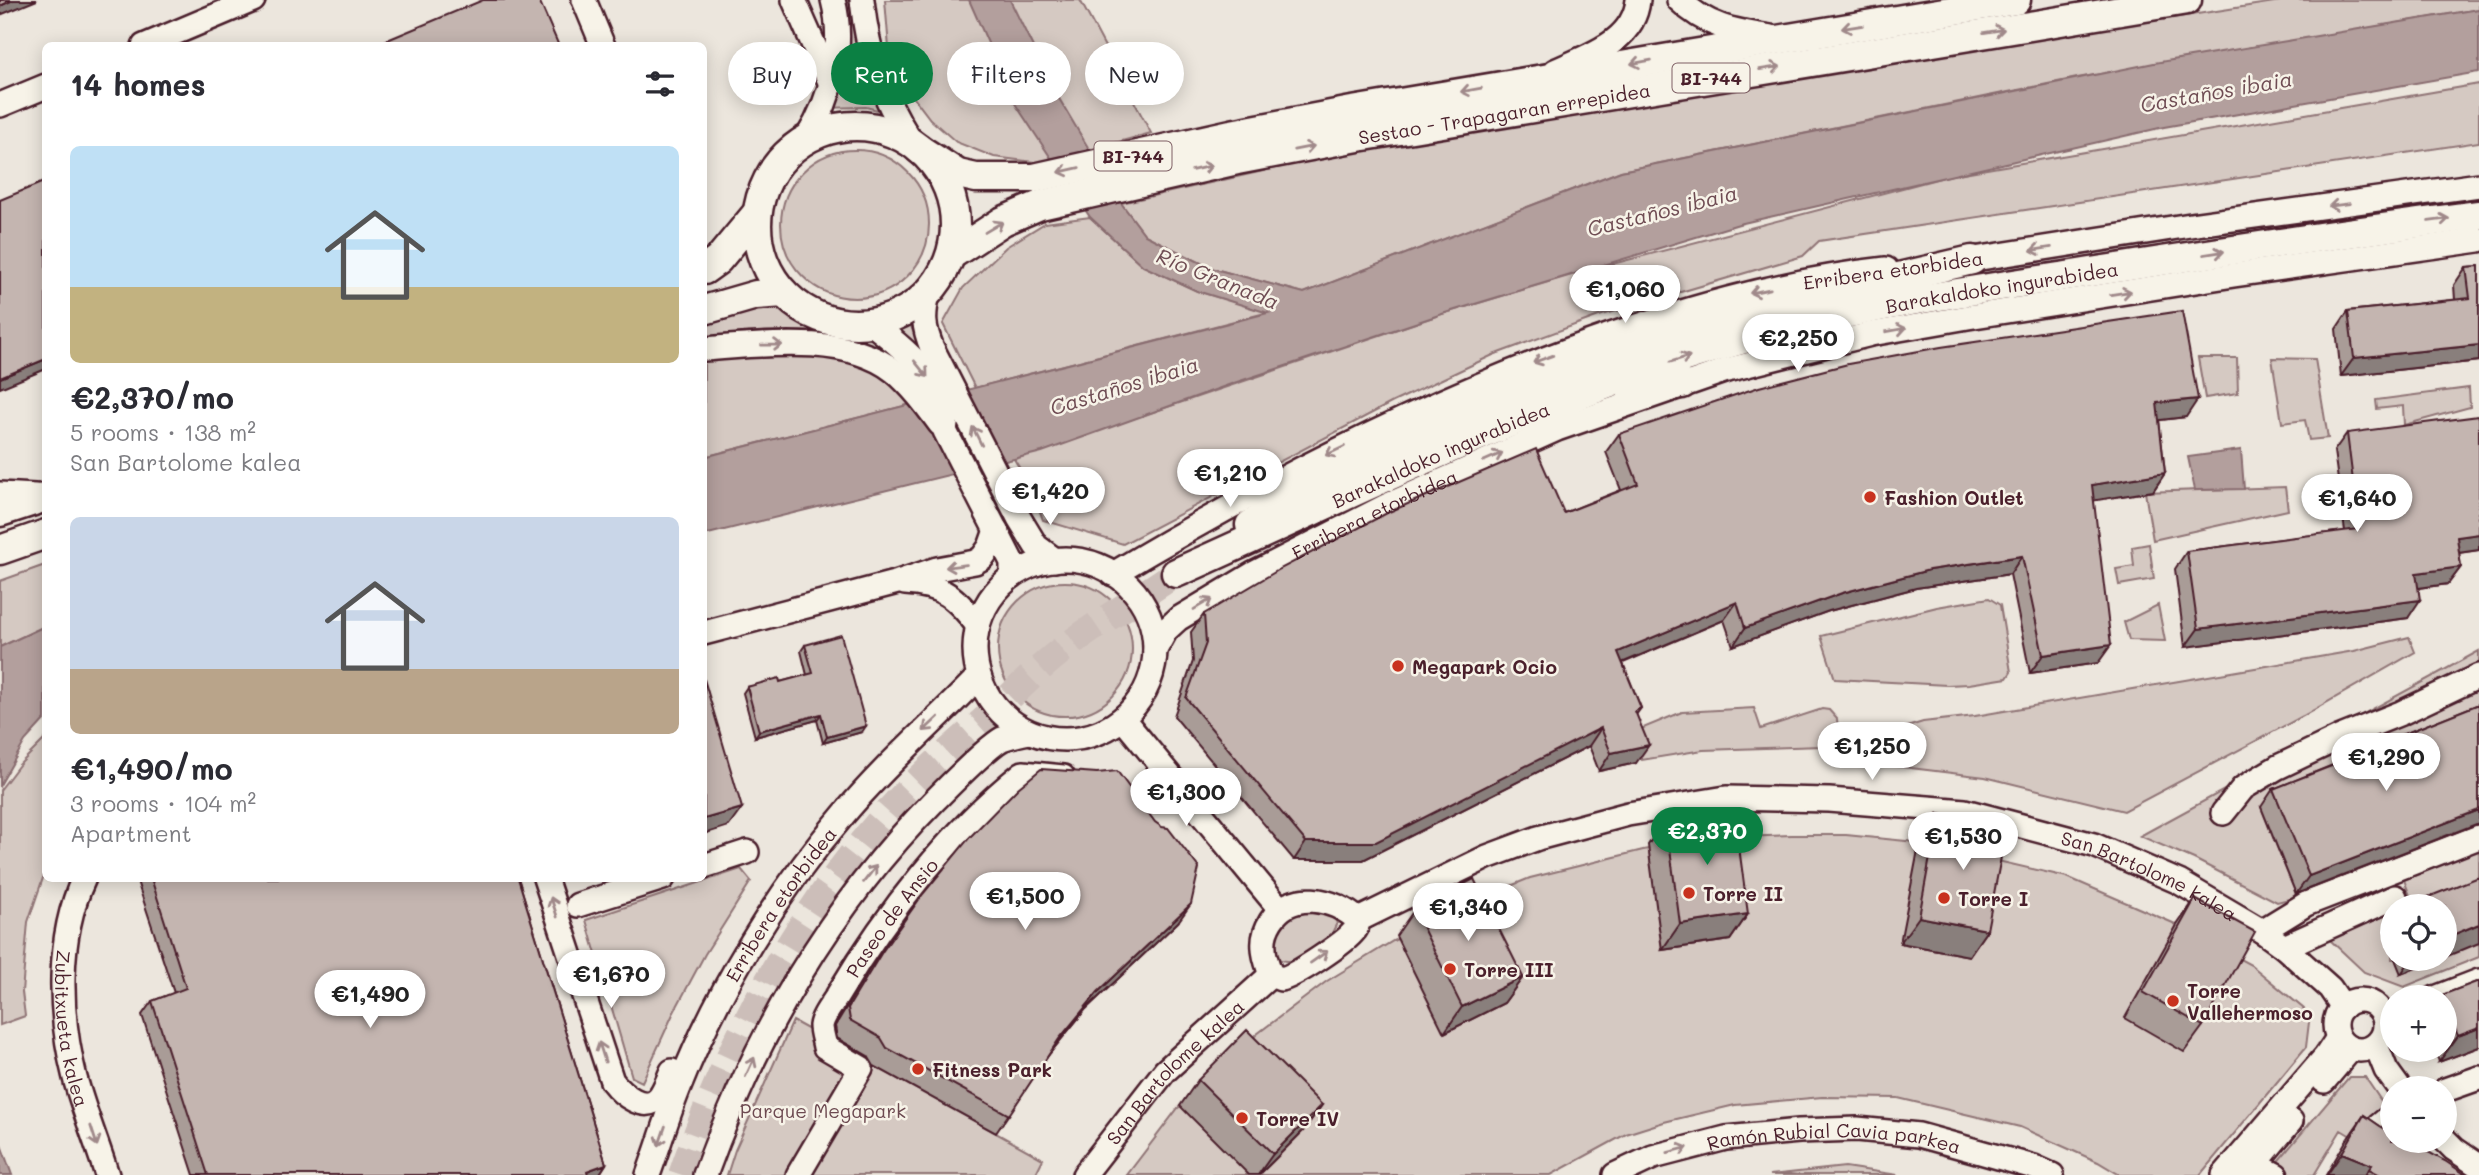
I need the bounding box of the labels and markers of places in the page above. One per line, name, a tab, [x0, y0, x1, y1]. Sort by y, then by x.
pin: €1,060	[1568, 266, 1682, 325]
pin: €2,250	[1741, 314, 1855, 374]
pin: €1,210	[1173, 449, 1287, 509]
pin: €1,420	[993, 468, 1107, 527]
pin: €1,640	[2300, 475, 2414, 534]
place label: Fashion Outlet	[1884, 485, 2024, 510]
marker: Fashion Outlet	[1862, 489, 1878, 505]
place label: Megapark Ocio	[1412, 654, 1557, 679]
marker: Megapark Ocio	[1390, 658, 1406, 674]
pin: €1,250	[1815, 722, 1929, 782]
pin: €1,290	[2329, 734, 2443, 793]
pin: €1,300	[1129, 768, 1243, 828]
pin: €2,370	[1650, 808, 1764, 867]
pin: €1,530	[1906, 812, 2020, 872]
pin: €1,500	[968, 872, 1082, 932]
place label: Torre II	[1703, 881, 1783, 906]
pin: €1,340	[1411, 884, 1525, 943]
marker: Torre II	[1681, 885, 1697, 901]
place label: Torre I	[1958, 886, 2028, 911]
marker: Torre I	[1936, 890, 1952, 906]
pin: €1,670	[554, 950, 668, 1010]
place label: Torre III	[1464, 957, 1554, 982]
marker: Torre III	[1442, 961, 1458, 977]
pin: €1,490	[313, 970, 427, 1030]
place label: Torre Vallehermoso	[2187, 978, 2313, 1025]
marker: Torre Vallehermoso	[2165, 993, 2181, 1009]
place label: Fitness Park	[932, 1057, 1052, 1082]
marker: Fitness Park	[910, 1061, 926, 1077]
place label: Torre IV	[1256, 1106, 1339, 1131]
marker: Torre IV	[1234, 1110, 1250, 1126]

